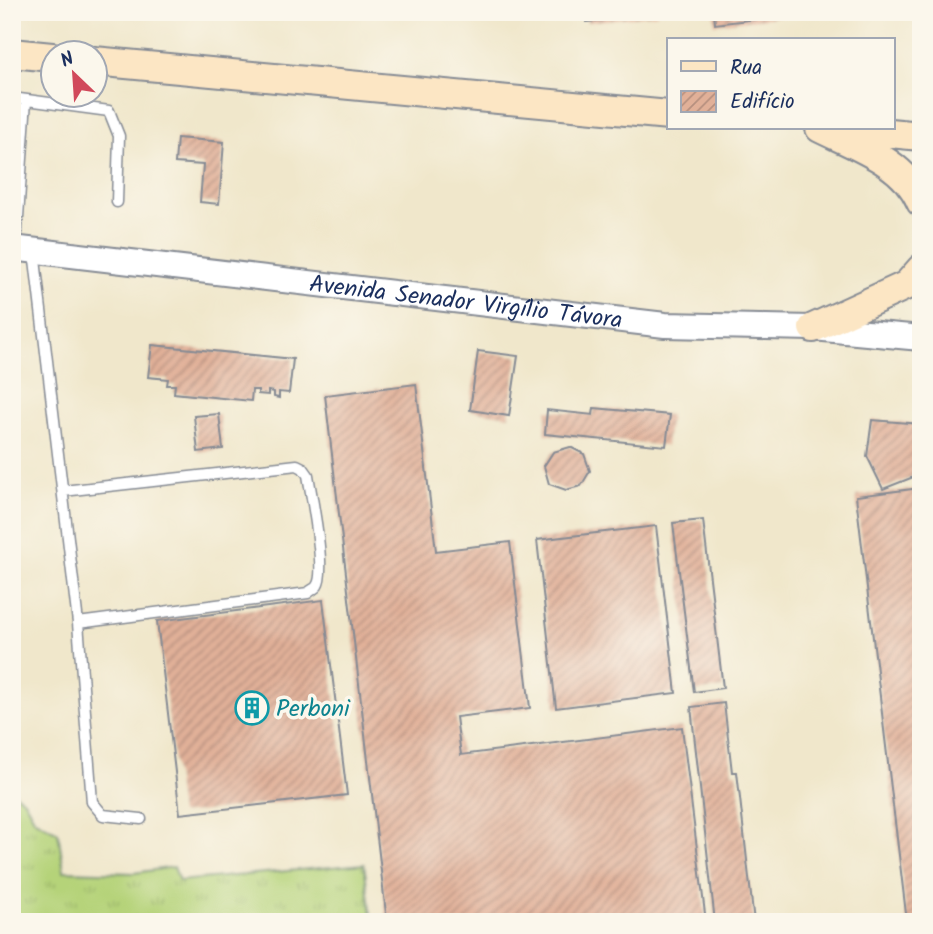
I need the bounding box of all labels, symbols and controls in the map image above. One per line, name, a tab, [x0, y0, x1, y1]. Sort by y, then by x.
north arrow	[38, 38, 108, 108]
legend	[667, 38, 894, 130]
text: N	[56, 44, 79, 77]
text: Rua	[730, 52, 762, 85]
text: Edifício	[730, 86, 795, 119]
street label: Avenida Senador Virgílio Távora	[307, 265, 624, 341]
building icon: Perboni	[233, 689, 271, 727]
place label: Perboni	[276, 690, 351, 729]

